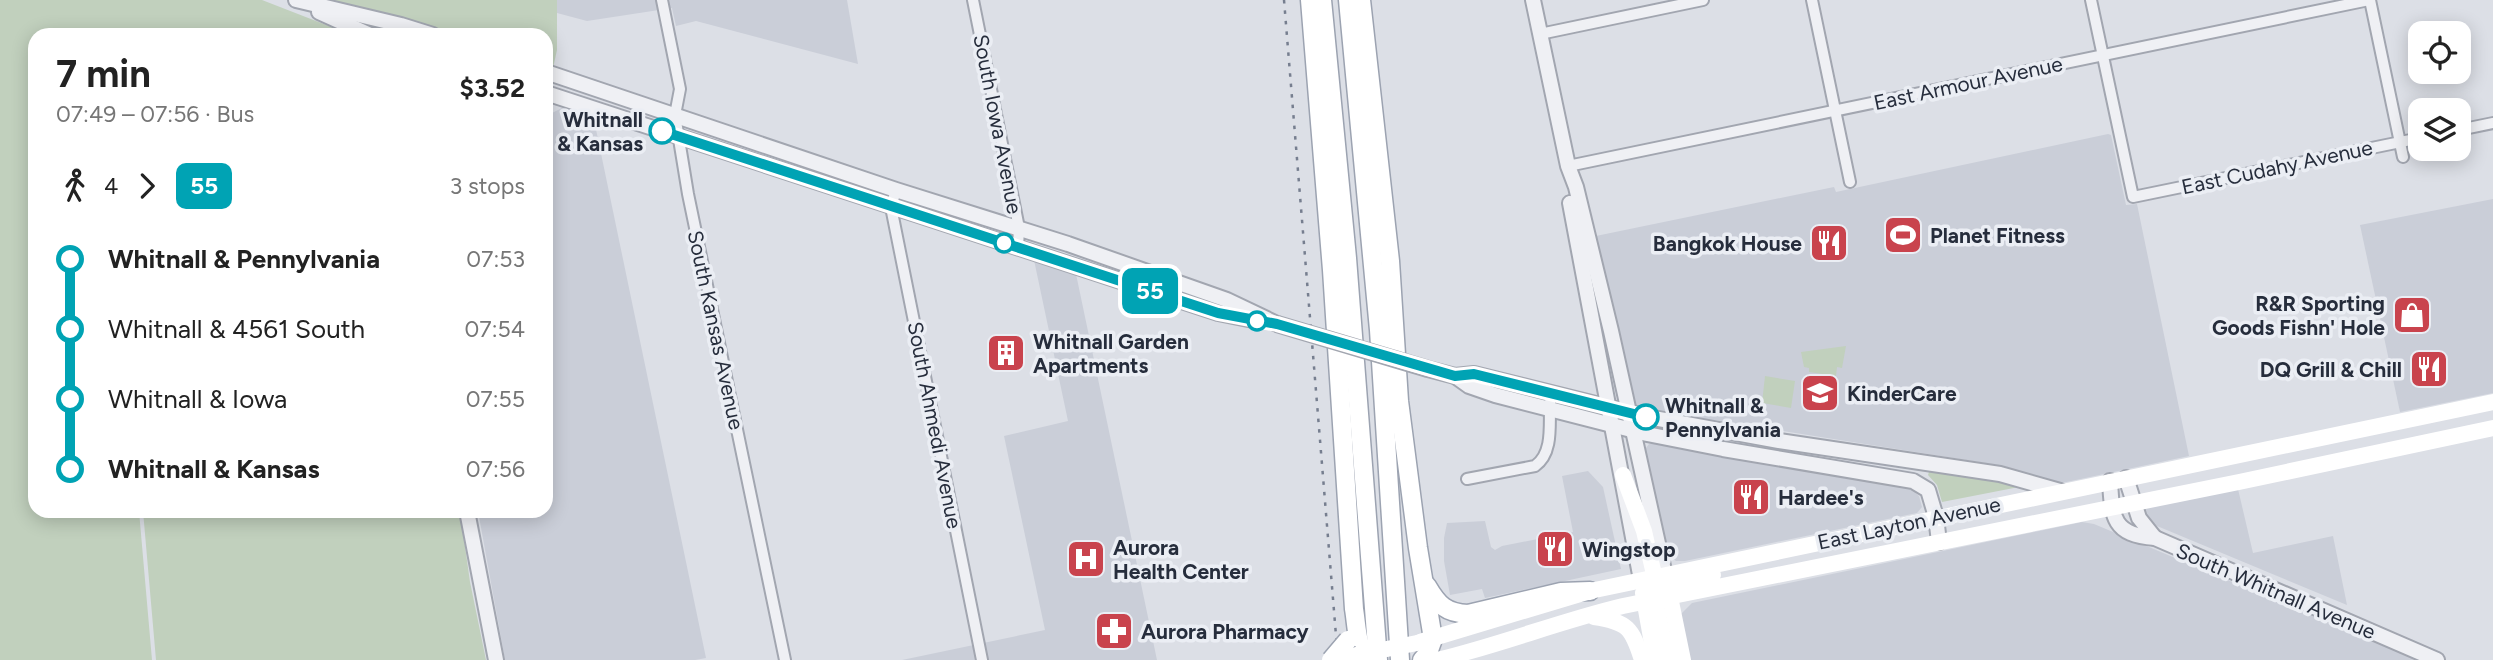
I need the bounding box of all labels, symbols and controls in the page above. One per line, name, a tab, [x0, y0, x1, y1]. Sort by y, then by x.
map controls	[2408, 21, 2471, 161]
button: locate	[2408, 21, 2471, 84]
street label: South Iowa Avenue	[968, 32, 1028, 216]
text: 7 min	[56, 51, 151, 97]
street label: East Armour Avenue	[1871, 51, 2065, 115]
text: $3.52	[460, 72, 525, 104]
button: layers	[2408, 98, 2471, 161]
text: 07:49 – 07:56 · Bus	[56, 100, 254, 128]
place label: Whitnall & Kansas	[557, 107, 643, 156]
marker: Whitnall & Kansas	[649, 118, 675, 144]
street label: East Cudahy Avenue	[2179, 135, 2375, 199]
icon: walk	[56, 167, 94, 205]
icon: forward	[128, 167, 166, 205]
text: 55	[190, 171, 218, 200]
text: 4	[104, 172, 118, 200]
text: 3 stops	[450, 172, 525, 200]
sports icon: Planet Fitness	[1882, 214, 1924, 256]
restaurant icon: Bangkok House	[1808, 222, 1850, 264]
place label: Planet Fitness	[1930, 223, 2065, 248]
street label: South Kansas Avenue	[683, 228, 749, 432]
place label: Bangkok House	[1653, 231, 1802, 256]
unlabelled marker	[994, 233, 1014, 253]
text: Whitnall & Pennylvania	[108, 243, 380, 275]
text: 07:53	[466, 245, 525, 273]
line badge: 55	[1118, 268, 1182, 314]
text: 55	[1136, 276, 1164, 305]
place label: R&R Sporting Goods Fishn' Hole	[2212, 291, 2385, 340]
shop icon: R&R Sporting Goods Fishn' Hole	[2391, 294, 2433, 336]
unlabelled marker	[1247, 311, 1267, 331]
text: Whitnall & 4561 South	[108, 313, 365, 345]
text: 07:54	[465, 315, 525, 343]
street label: South Ahmedi Avenue	[903, 319, 967, 531]
place label: Whitnall Garden Apartments	[1033, 329, 1189, 378]
building icon: Whitnall Garden Apartments	[985, 332, 1027, 374]
restaurant icon: DQ Grill & Chill	[2408, 348, 2450, 390]
place label: DQ Grill & Chill	[2260, 357, 2402, 382]
school or university icon: KinderCare	[1799, 372, 1841, 414]
place label: KinderCare	[1847, 381, 1957, 406]
text: Whitnall & Iowa	[108, 383, 287, 415]
text: 07:55	[466, 385, 525, 413]
place label: Whitnall & Pennylvania	[1665, 393, 1781, 442]
marker: Whitnall & Pennylvania	[1633, 404, 1659, 430]
text: Whitnall & Kansas	[108, 453, 320, 485]
text: 07:56	[466, 455, 525, 483]
restaurant icon: Hardee's	[1730, 476, 1772, 518]
place label: Hardee's	[1778, 485, 1864, 510]
street label: East Layton Avenue	[1815, 491, 2003, 555]
restaurant icon: Wingstop	[1534, 528, 1576, 570]
place label: Aurora Health Center	[1113, 535, 1249, 584]
place label: Wingstop	[1582, 537, 1676, 562]
hospital icon: Aurora Health Center	[1065, 538, 1107, 580]
street label: South Whitnall Avenue	[2173, 538, 2379, 644]
pharmacy icon: Aurora Pharmacy	[1093, 610, 1135, 652]
place label: Aurora Pharmacy	[1141, 619, 1310, 644]

